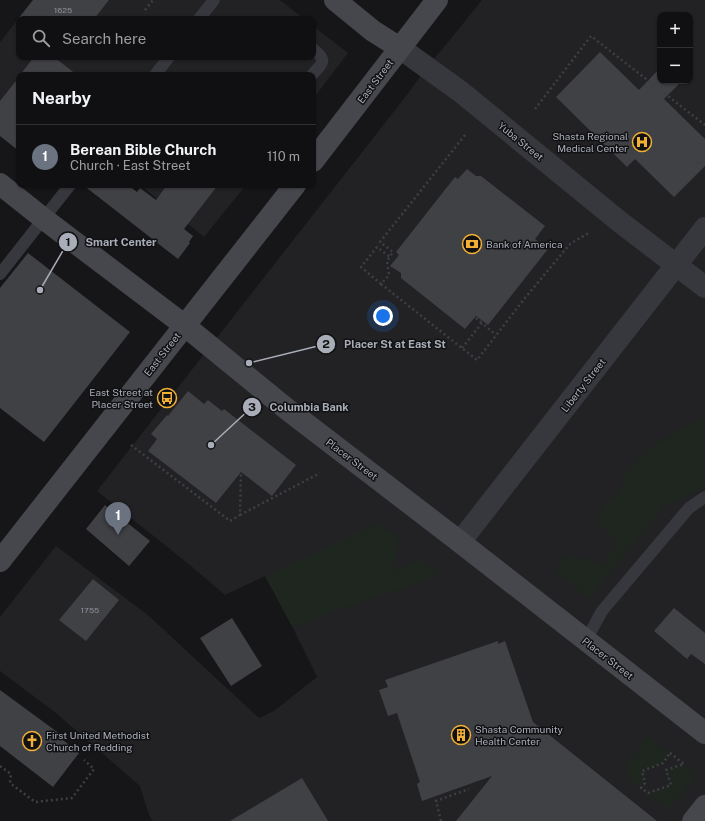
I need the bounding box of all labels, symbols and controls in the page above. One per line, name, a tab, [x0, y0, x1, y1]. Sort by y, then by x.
house number: 1625	[54, 5, 72, 15]
map controls	[657, 12, 693, 84]
button: +	[657, 12, 693, 48]
search box	[16, 16, 316, 60]
icon: search	[30, 27, 52, 49]
text: Search here	[62, 30, 146, 47]
button: −	[657, 48, 693, 84]
street label: East Street	[355, 57, 396, 105]
text: Nearby	[32, 88, 91, 108]
street label: Yuba Street	[496, 119, 546, 163]
place label: Shasta Regional Medical Center	[552, 130, 628, 154]
hospital icon: Shasta Regional Medical Center	[631, 131, 653, 153]
text: Berean Bible Church	[70, 141, 216, 158]
text: 1	[42, 149, 48, 164]
text: 110 m	[267, 149, 300, 164]
text: Church · East Street	[70, 158, 190, 173]
callout: Smart Center	[58, 230, 165, 253]
bank icon: Bank of America	[461, 233, 483, 255]
text: 1	[65, 235, 71, 249]
text: Smart Center	[85, 236, 157, 248]
place label: Bank of America	[486, 238, 562, 250]
your location	[373, 306, 393, 326]
street label: East Street	[141, 330, 183, 378]
callout: Placer St at East St	[316, 332, 454, 355]
text: 2	[322, 337, 330, 351]
text: Placer St at East St	[344, 338, 446, 350]
street label: Liberty Street	[558, 356, 608, 414]
place label: East Street at Placer Street	[89, 386, 153, 410]
bus stop icon: East Street at Placer Street	[156, 387, 178, 409]
callout: Columbia Bank	[242, 395, 357, 418]
text: 3	[248, 400, 256, 414]
text: Columbia Bank	[269, 401, 349, 413]
street label: Placer Street	[324, 436, 380, 482]
pin: 1	[105, 502, 131, 535]
house number: 1755	[81, 605, 99, 615]
street label: Placer Street	[580, 634, 636, 682]
place label: Shasta Community Health Center	[475, 723, 564, 747]
building icon: Shasta Community Health Center	[450, 724, 472, 746]
place label: First United Methodist Church of Redding	[46, 729, 150, 753]
church icon: First United Methodist Church of Redding	[21, 730, 43, 752]

